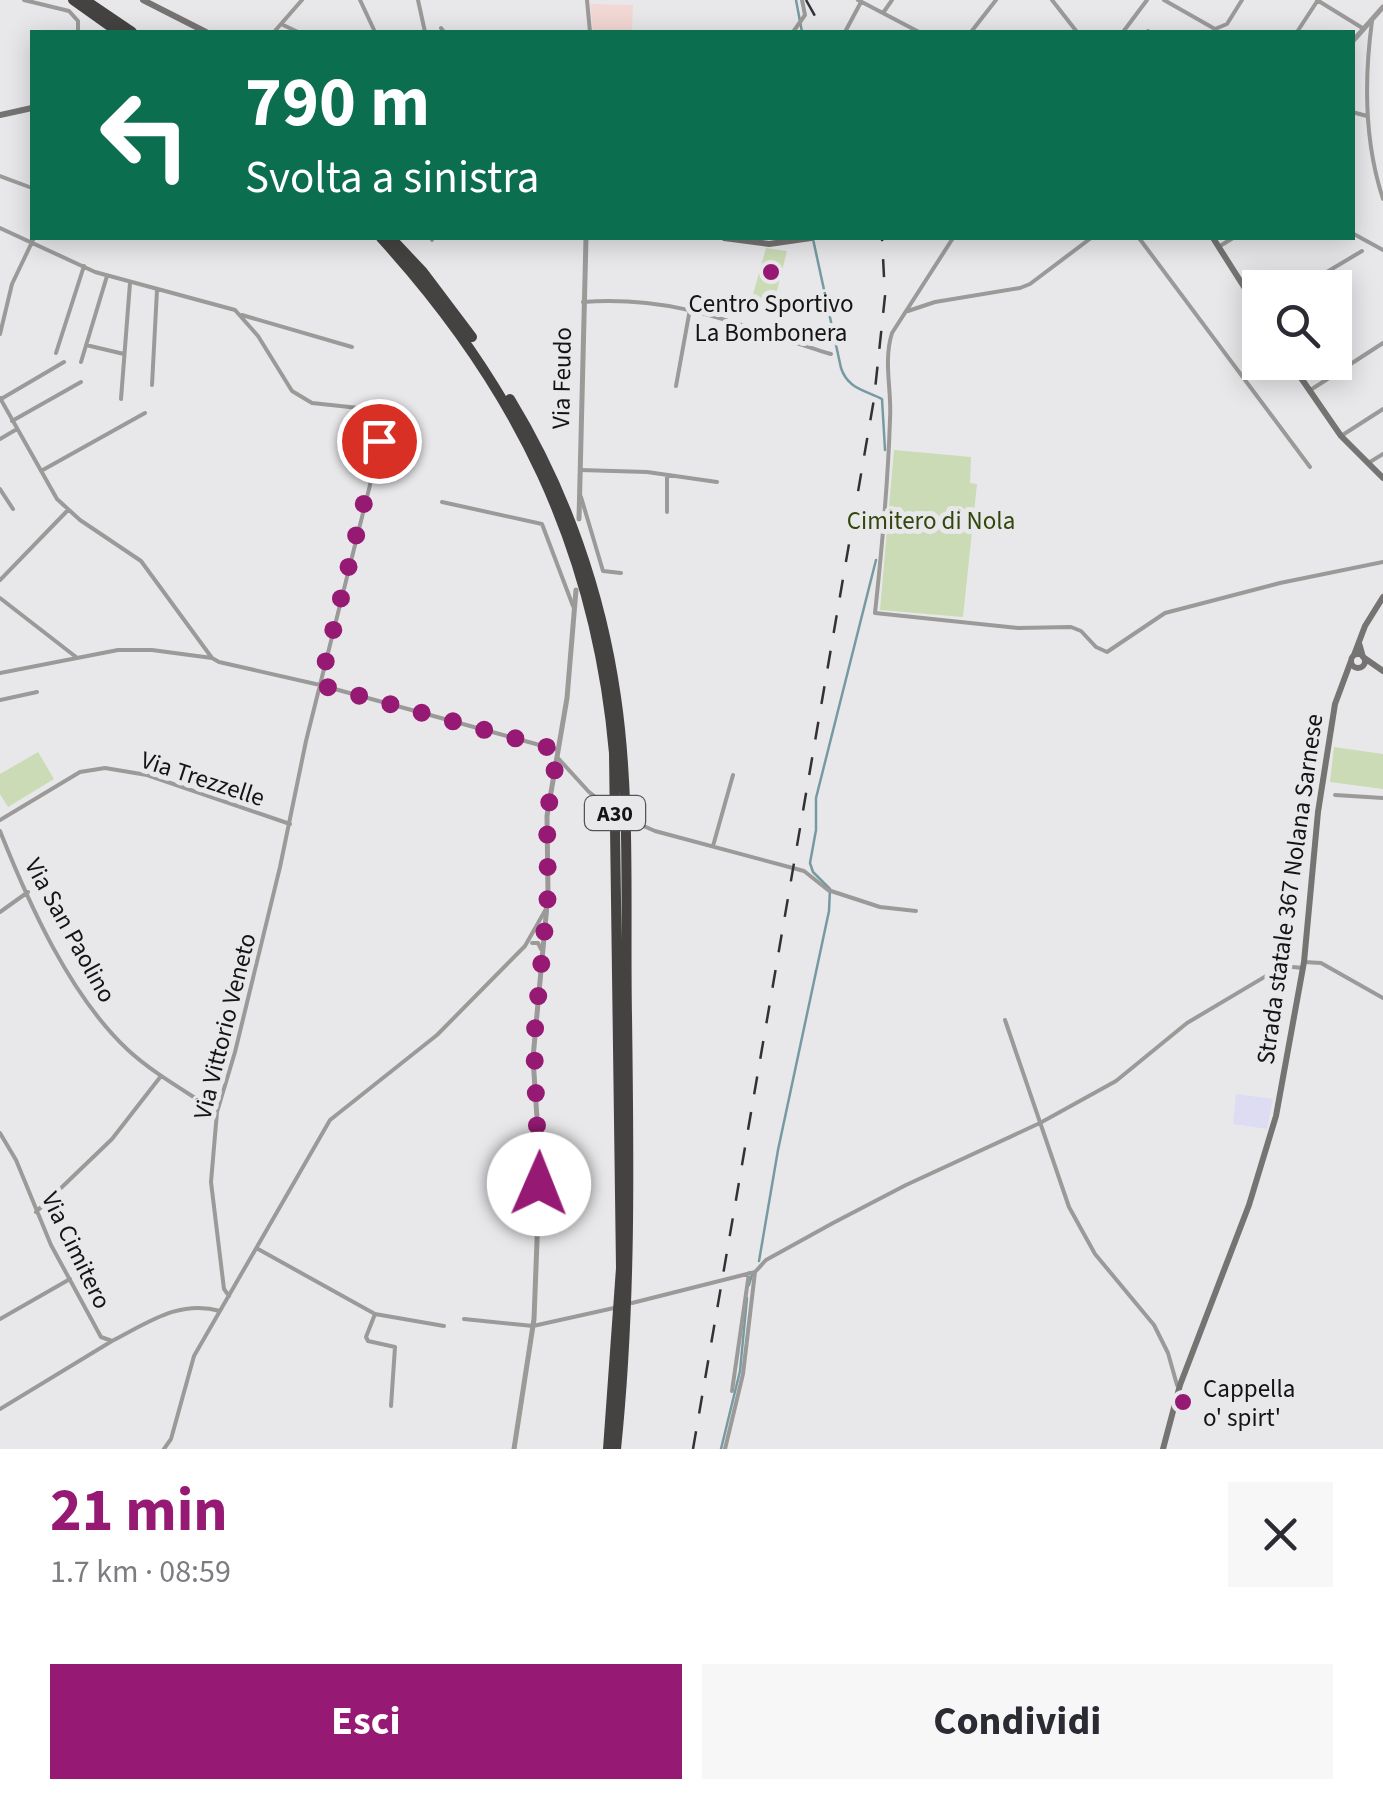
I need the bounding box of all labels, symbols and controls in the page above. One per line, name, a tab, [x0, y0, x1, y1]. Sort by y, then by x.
text: 790 m	[245, 53, 430, 153]
icon: left	[80, 70, 210, 200]
text: Svolta a sinistra	[245, 146, 539, 210]
marker: Centro Sportivo La Bombonera	[760, 261, 782, 283]
map controls	[1242, 270, 1352, 380]
button: search	[1242, 270, 1352, 380]
place label: Centro Sportivo La Bombonera	[689, 286, 853, 351]
street label: Via Feudo	[543, 327, 581, 429]
pin	[337, 399, 422, 484]
icon: arrive	[352, 414, 407, 469]
park label: Cimitero di Nola	[847, 503, 1015, 539]
street label: Strada statale 367 Nolana Sarnese	[1248, 712, 1332, 1067]
street label: Via Trezzelle	[136, 742, 269, 816]
road number: A30	[585, 796, 645, 830]
street label: Via San Paolino	[16, 852, 125, 1009]
street label: Via Vittorio Veneto	[184, 929, 266, 1123]
position arrow	[487, 1132, 591, 1236]
street label: Via Cimitero	[32, 1186, 120, 1315]
place label: Cappella o' spirt'	[1203, 1371, 1295, 1436]
marker: Cappella o' spirt'	[1172, 1391, 1194, 1413]
text: 21 min	[50, 1469, 228, 1554]
button: close	[1228, 1482, 1333, 1587]
text: 1.7 km · 08:59	[50, 1549, 231, 1595]
button: Esci	[50, 1664, 682, 1779]
button: Condividi	[702, 1664, 1333, 1779]

